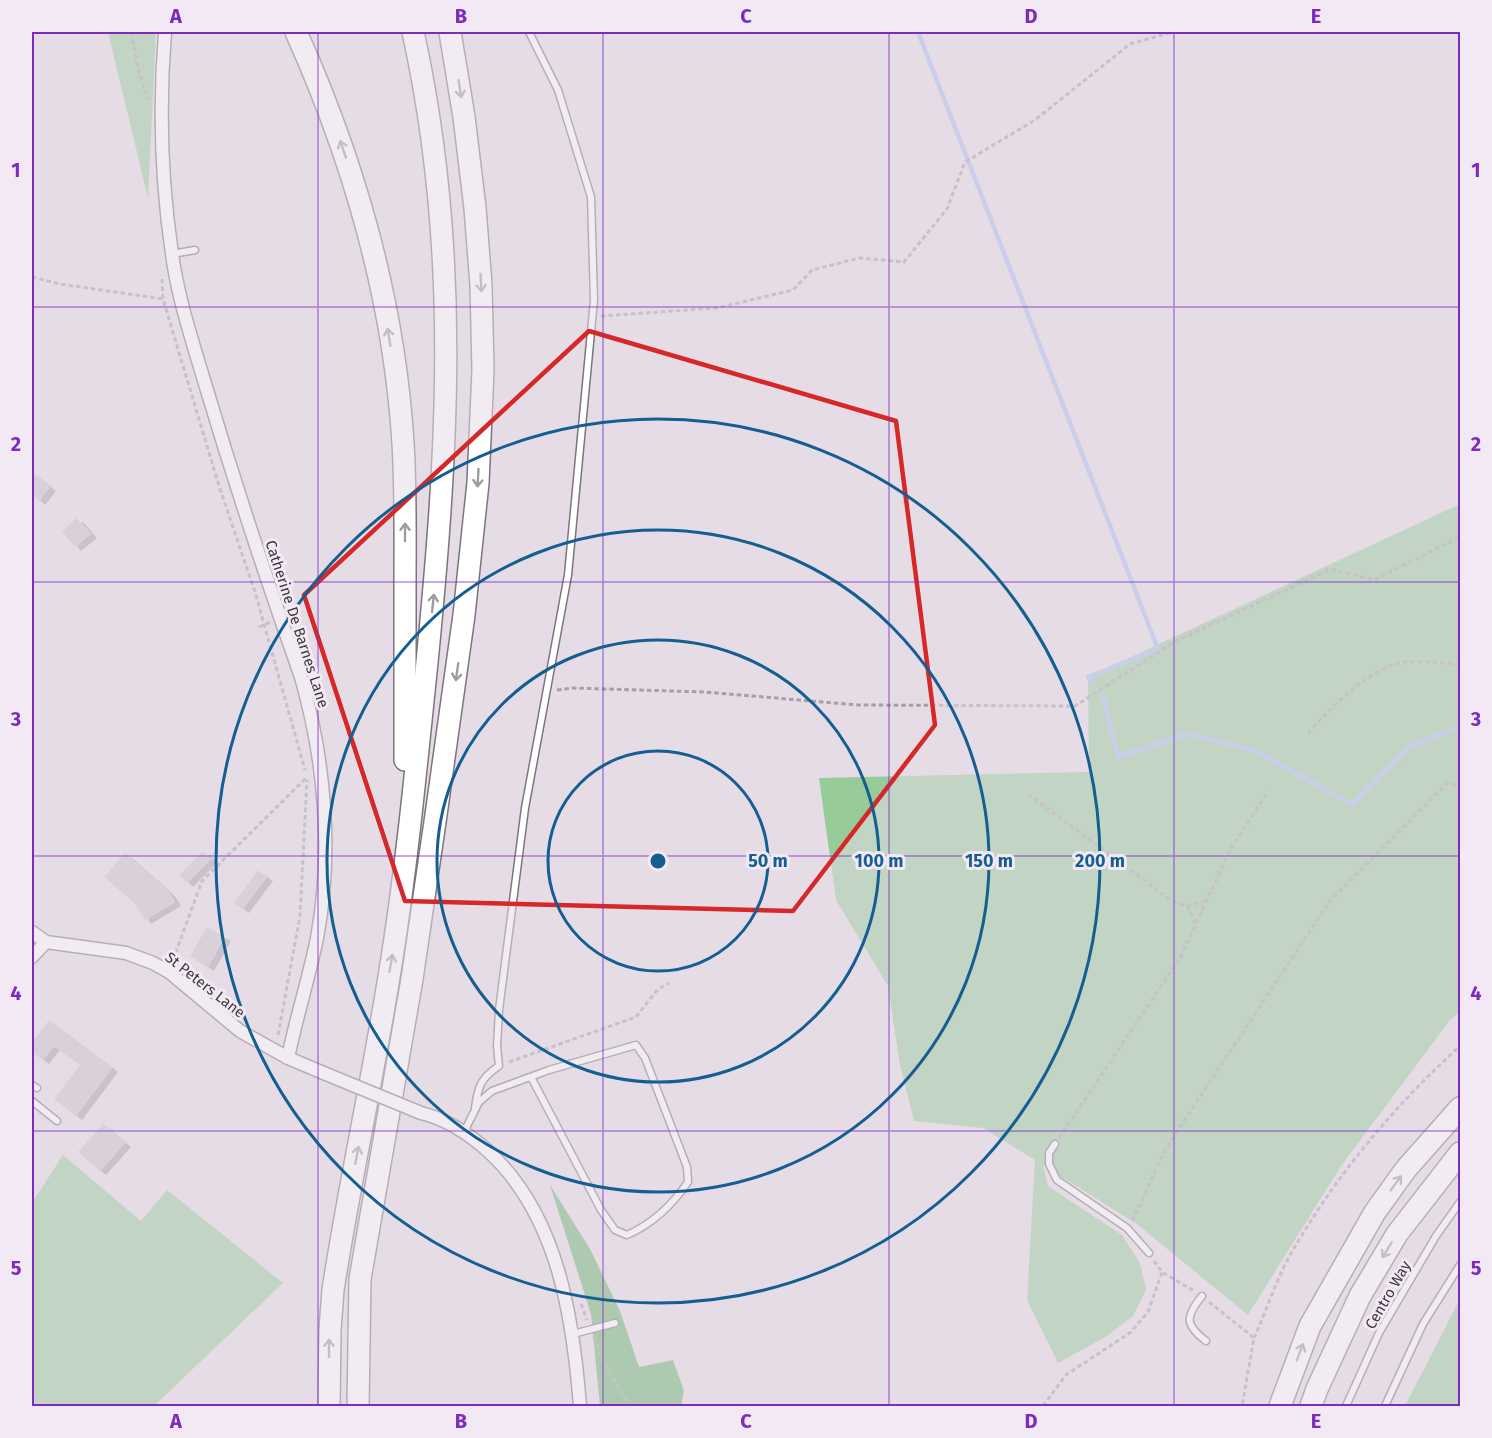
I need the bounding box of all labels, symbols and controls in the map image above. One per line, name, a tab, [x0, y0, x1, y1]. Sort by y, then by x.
text: A	[169, 4, 183, 28]
text: B	[455, 4, 467, 28]
text: C	[740, 4, 752, 28]
text: D	[1024, 4, 1038, 28]
text: E	[1311, 4, 1321, 28]
one-way arrow	[454, 79, 465, 99]
one-way arrow	[336, 140, 347, 159]
text: 1	[11, 158, 21, 182]
text: 1	[1471, 158, 1481, 182]
one-way arrow	[475, 272, 486, 292]
one-way arrow	[384, 328, 395, 348]
text: 2	[11, 432, 21, 456]
text: 2	[1471, 432, 1481, 456]
one-way arrow	[472, 467, 483, 487]
one-way arrow	[399, 522, 411, 542]
street label: Catherine De Barnes Lane	[261, 538, 333, 710]
one-way arrow	[428, 593, 439, 613]
one-way arrow	[451, 661, 462, 681]
text: 3	[10, 707, 21, 731]
text: 3	[1470, 707, 1481, 731]
text: 50 m	[748, 850, 788, 872]
text: 100 m	[855, 850, 903, 872]
text: 150 m	[965, 850, 1013, 872]
text: 200 m	[1075, 850, 1125, 872]
centre of rings	[648, 851, 668, 871]
street label: St Peters Lane	[161, 948, 249, 1022]
one-way arrow	[386, 954, 397, 974]
text: 4	[10, 981, 22, 1005]
text: 4	[1470, 981, 1482, 1005]
one-way arrow	[352, 1146, 363, 1166]
one-way arrow	[1390, 1175, 1403, 1191]
one-way arrow	[1381, 1241, 1393, 1258]
text: 5	[11, 1256, 22, 1280]
text: 5	[1471, 1256, 1482, 1280]
street label: Centro Way	[1361, 1257, 1415, 1332]
one-way arrow	[324, 1339, 335, 1359]
one-way arrow	[1296, 1343, 1307, 1362]
text: A	[169, 1409, 183, 1433]
text: B	[455, 1409, 467, 1433]
text: C	[740, 1409, 752, 1433]
text: D	[1024, 1409, 1038, 1433]
text: E	[1311, 1409, 1321, 1433]

